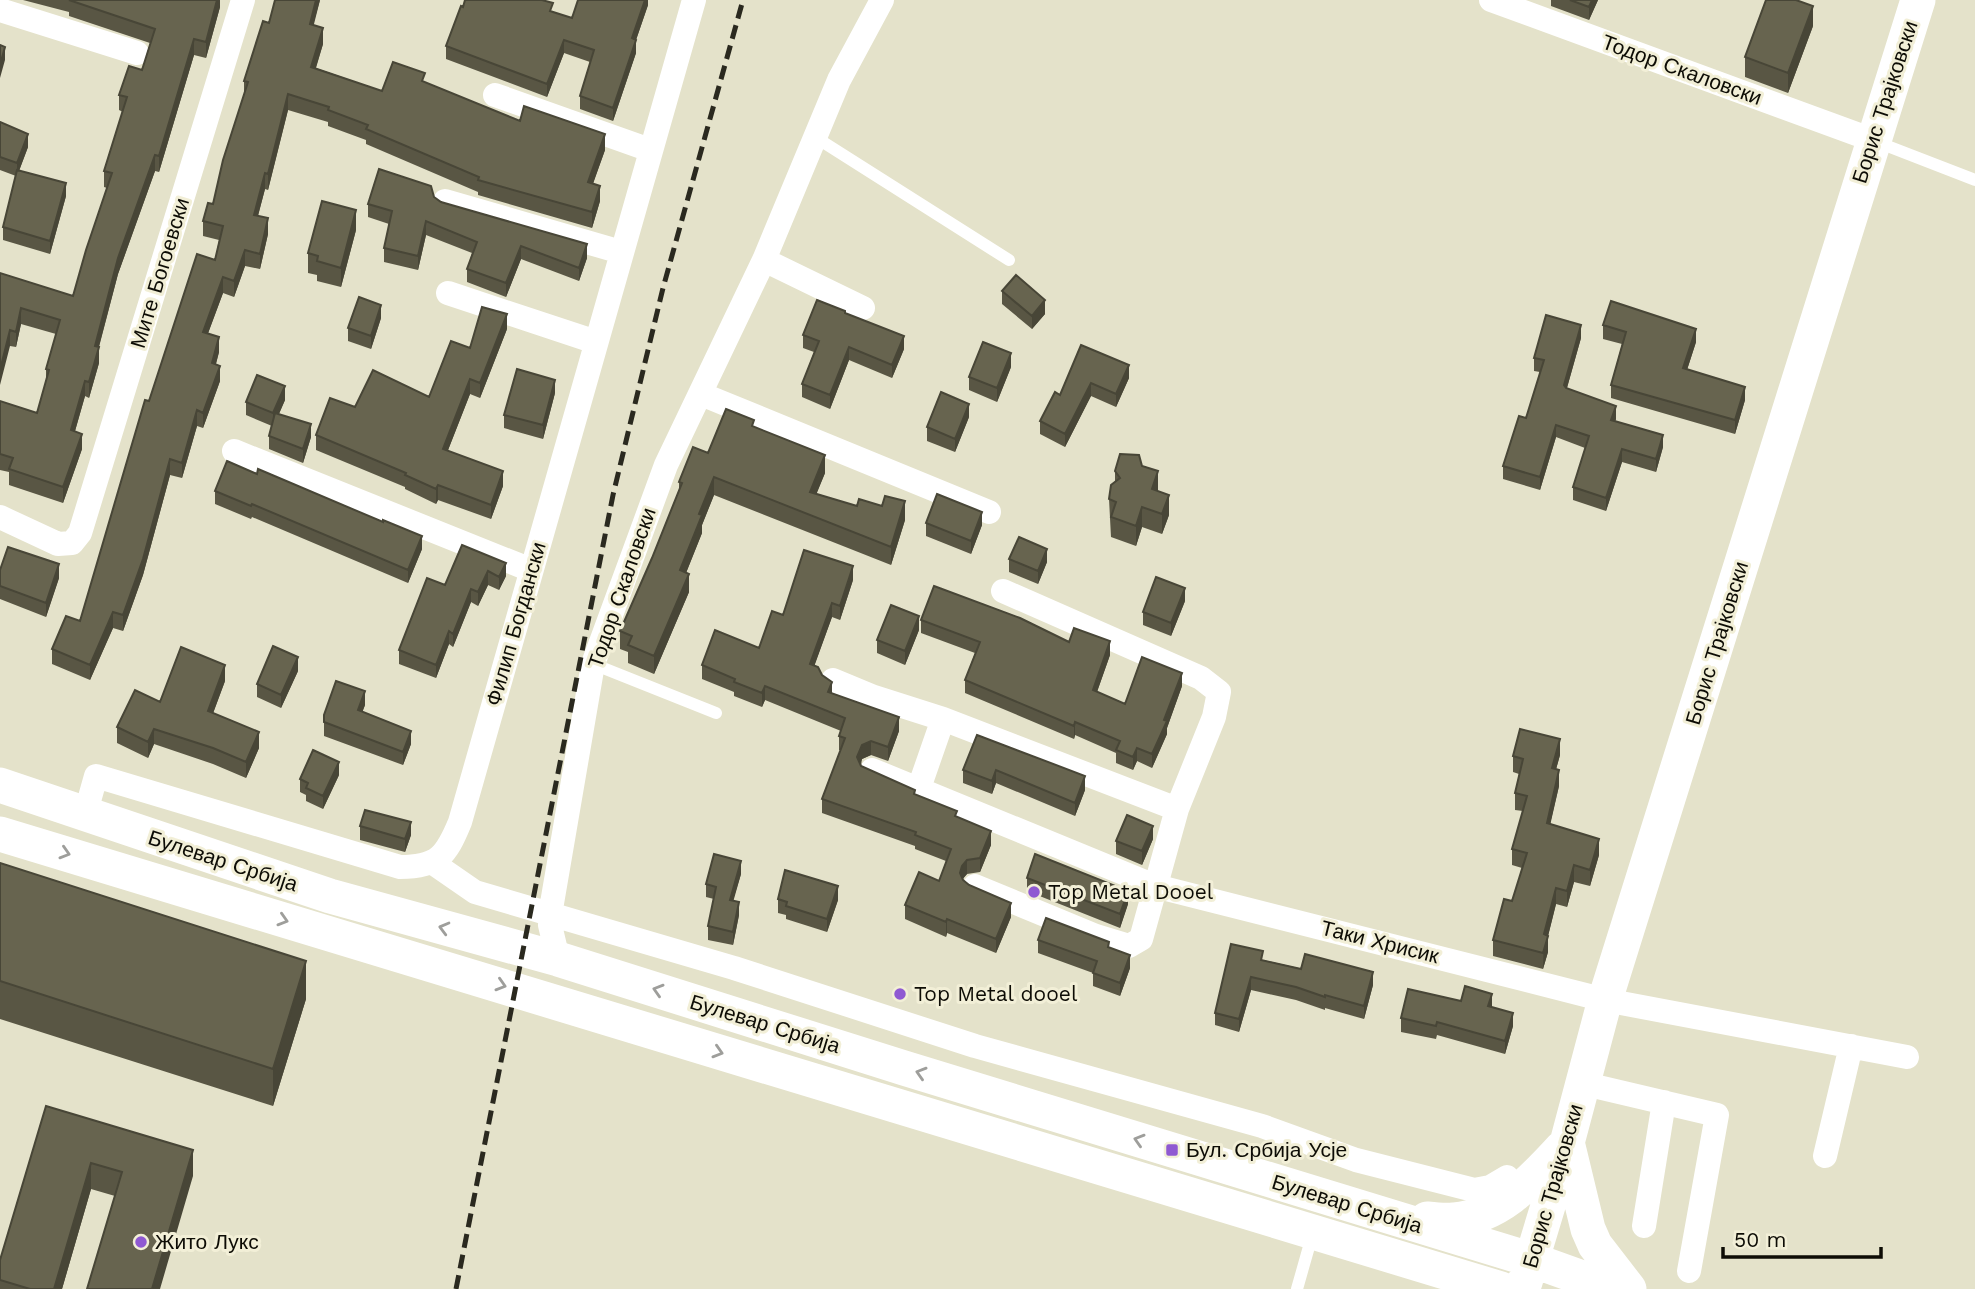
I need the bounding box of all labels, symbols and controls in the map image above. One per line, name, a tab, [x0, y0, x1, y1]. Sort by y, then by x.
street label: Борис Трајковски	[1846, 17, 1923, 186]
street label: Тодор Скаловски	[1599, 29, 1765, 110]
street label: Мите Богоевски	[125, 195, 194, 351]
street label: Тодор Скаловски	[582, 504, 661, 671]
street label: Филип Богдански	[480, 539, 551, 709]
street label: Борис Трајковски	[1680, 558, 1753, 728]
street label: Булевар Србија	[145, 825, 301, 897]
one-way arrow	[59, 845, 71, 860]
place label: Top Metal Dooel	[1048, 879, 1214, 904]
marker: Top Metal Dooel	[1026, 884, 1042, 900]
one-way arrow	[277, 911, 289, 926]
street label: Таки Хрисик	[1319, 915, 1442, 968]
one-way arrow	[439, 921, 451, 936]
one-way arrow	[495, 977, 507, 992]
place label: Top Metal dooel	[914, 981, 1078, 1006]
one-way arrow	[652, 984, 664, 999]
marker: Top Metal dooel	[892, 986, 908, 1002]
street label: Булевар Србија	[687, 989, 844, 1058]
one-way arrow	[712, 1043, 724, 1058]
one-way arrow	[916, 1067, 928, 1082]
street label: Борис Трајковски	[1517, 1101, 1588, 1271]
one-way arrow	[1133, 1133, 1145, 1148]
place label: Бул. Србија Усје	[1186, 1137, 1347, 1162]
marker: Бул. Србија Усје	[1164, 1142, 1180, 1158]
street label: Булевар Србија	[1269, 1169, 1426, 1238]
scale bar	[1723, 1216, 1881, 1260]
text: 50 m	[1734, 1227, 1786, 1252]
place label: Жито Лукс	[155, 1229, 259, 1254]
marker: Жито Лукс	[133, 1234, 149, 1250]

